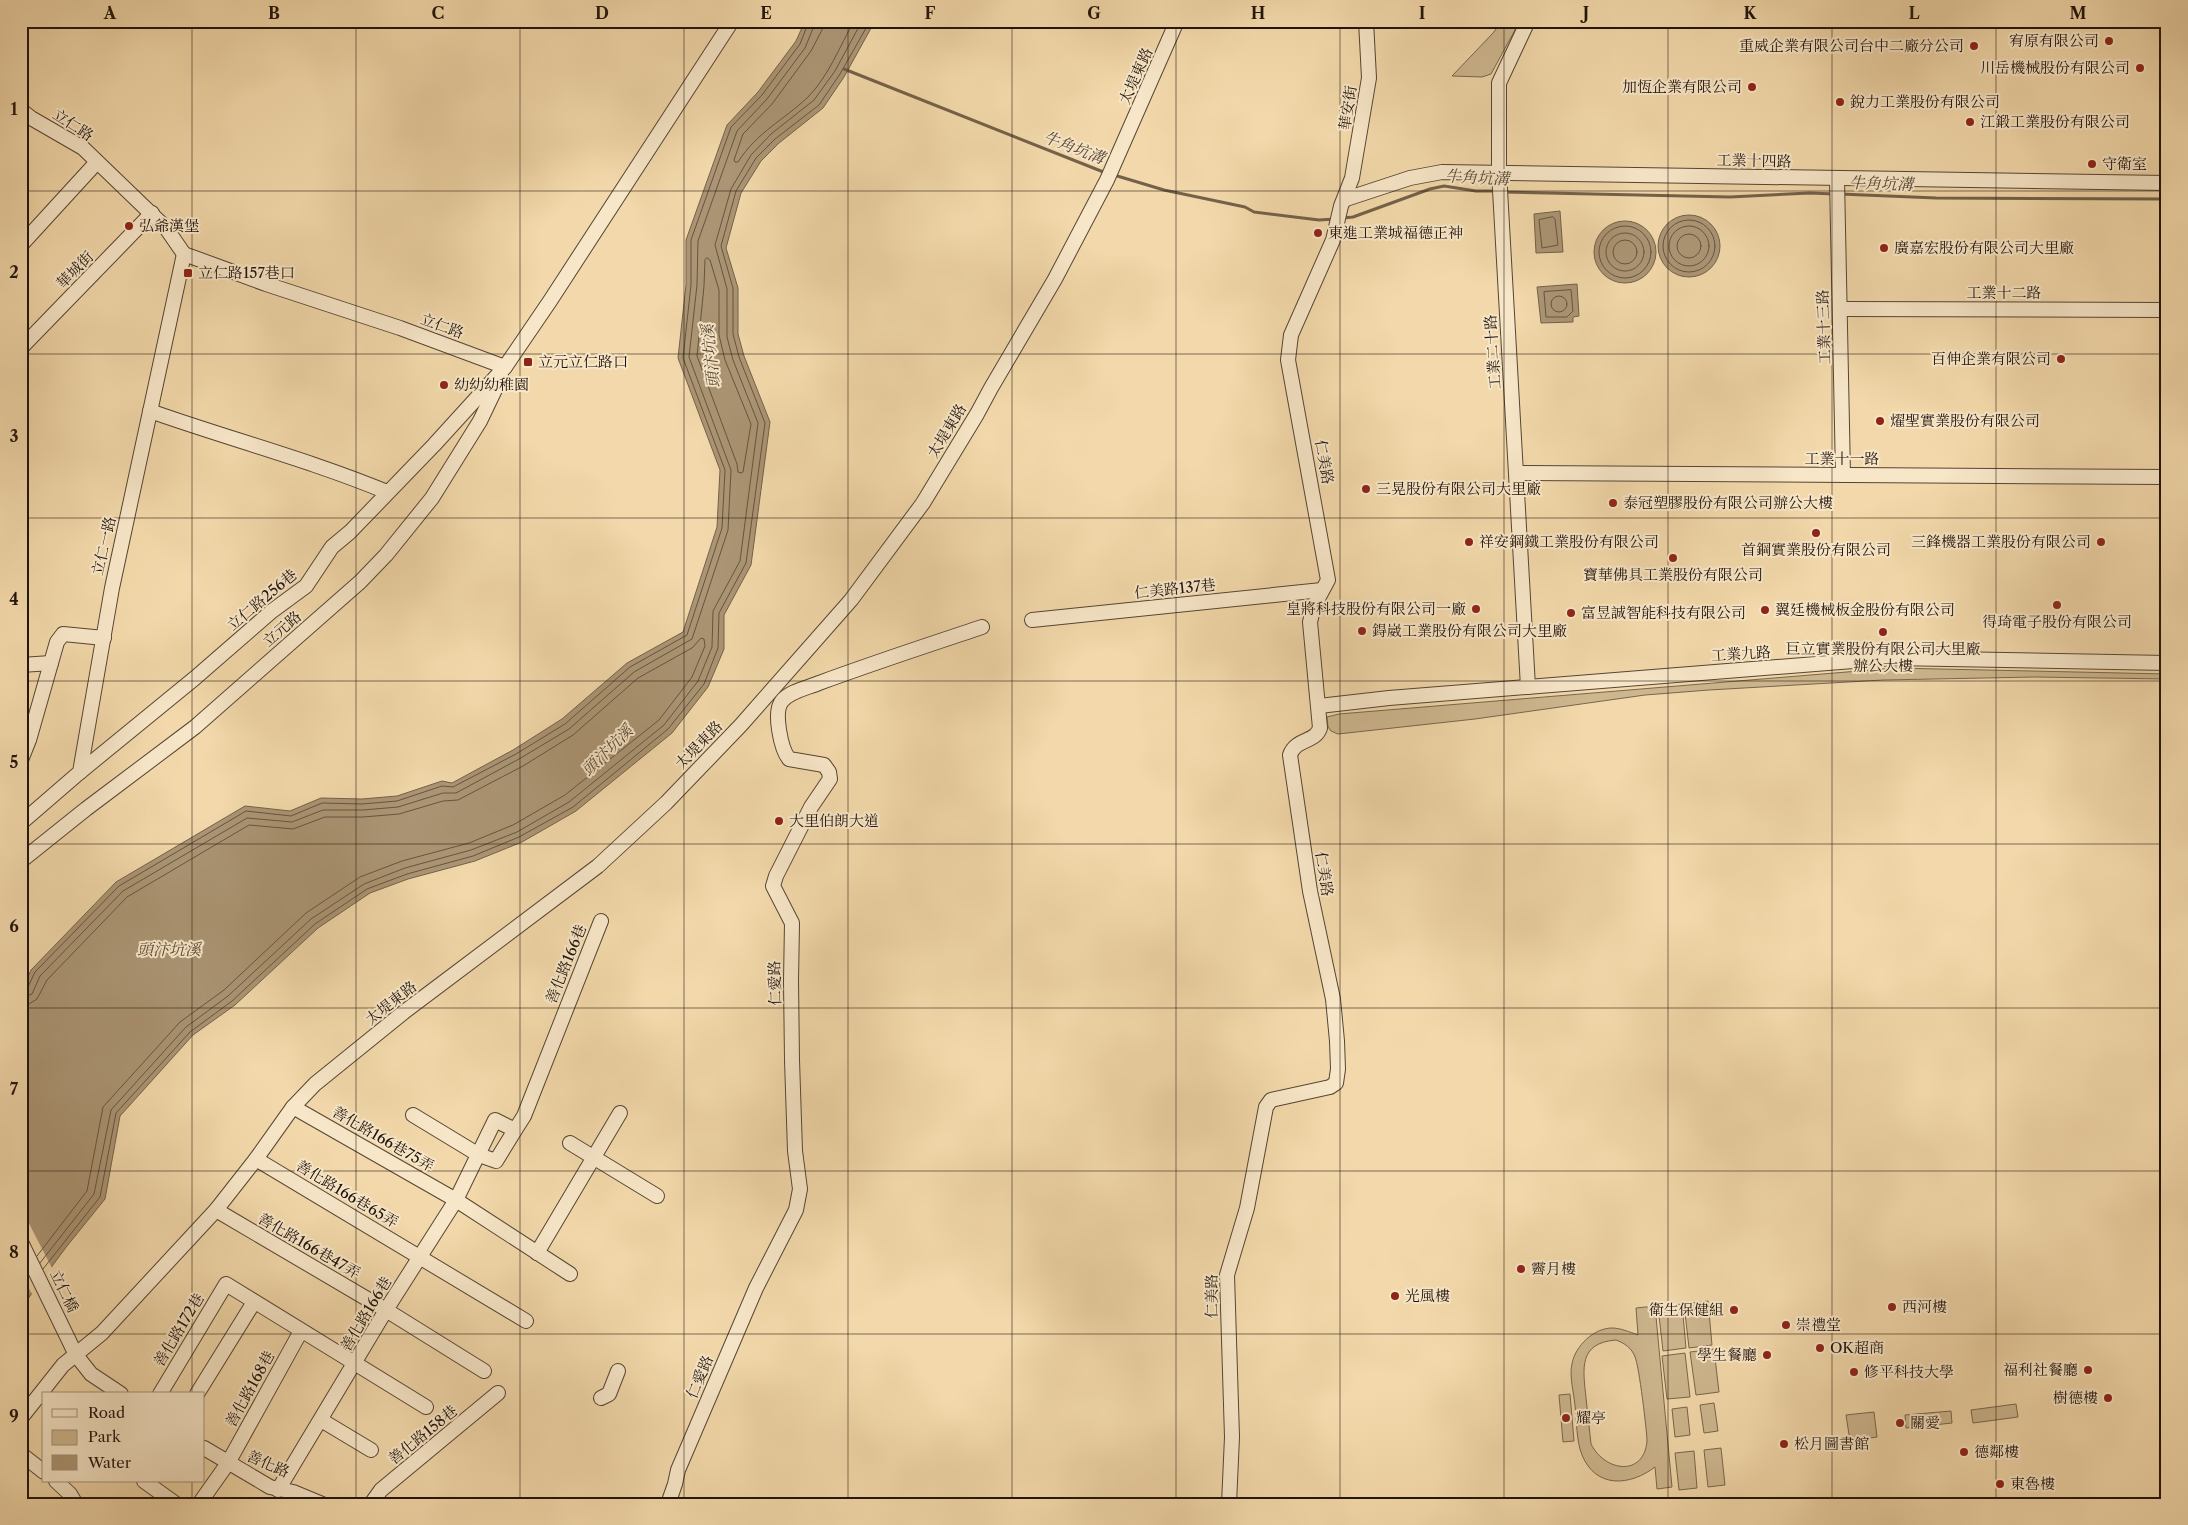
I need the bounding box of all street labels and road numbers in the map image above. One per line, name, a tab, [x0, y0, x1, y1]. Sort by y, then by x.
street label: 太堤東路	[1115, 45, 1156, 107]
street label: 華安街	[1335, 84, 1360, 132]
street label: 立仁路	[49, 104, 97, 145]
street label: 工業十四路	[1716, 150, 1792, 171]
street label: 華城街	[52, 247, 97, 292]
street label: 工業十二路	[1966, 283, 2042, 302]
street label: 工業十三路	[1813, 289, 1834, 365]
street label: 立仁路	[418, 309, 467, 342]
street label: 工業二十路	[1480, 314, 1505, 390]
street label: 太堤東路	[923, 400, 970, 461]
street label: 仁美路	[1311, 438, 1338, 486]
street label: 工業十一路	[1804, 449, 1880, 468]
street label: 立仁一路	[88, 515, 120, 577]
street label: 立仁路256巷	[223, 565, 301, 634]
street label: 仁美路137巷	[1133, 575, 1217, 602]
street label: 立元路	[258, 607, 305, 651]
street label: 工業九路	[1710, 642, 1772, 665]
street label: 太堤東路	[671, 716, 726, 773]
street label: 仁美路	[1312, 850, 1337, 898]
street label: 善化路166巷	[541, 921, 590, 1006]
street label: 仁愛路	[765, 960, 784, 1006]
street label: 太堤東路	[361, 977, 420, 1029]
street label: 善化路166巷75弄	[329, 1102, 438, 1175]
street label: 善化路166巷65弄	[293, 1156, 402, 1232]
street label: 善化路166巷47弄	[255, 1209, 364, 1283]
street label: 立仁橋	[46, 1266, 83, 1315]
street label: 善化路166巷	[336, 1273, 395, 1355]
street label: 仁美路	[1202, 1273, 1221, 1319]
street label: 善化路172巷	[149, 1290, 208, 1370]
street label: 善化路168巷	[221, 1347, 278, 1430]
street label: 仁愛路	[682, 1352, 717, 1401]
street label: 善化路158巷	[384, 1401, 461, 1468]
street label: 善化路	[244, 1446, 293, 1481]

